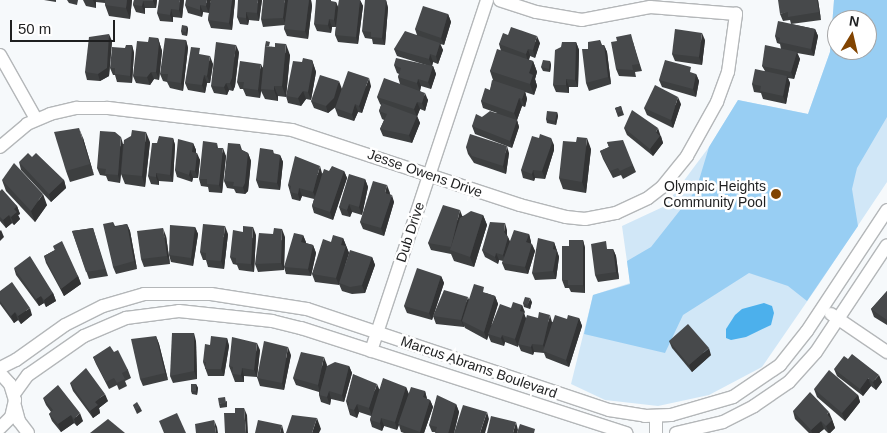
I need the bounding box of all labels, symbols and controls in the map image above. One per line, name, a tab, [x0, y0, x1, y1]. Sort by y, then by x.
scale bar	[12, 10, 118, 42]
north arrow	[827, 10, 877, 60]
text: N	[848, 12, 860, 30]
text: 50 m	[18, 20, 51, 37]
street label: Jesse Owens Drive	[365, 145, 485, 201]
place label: Olympic Heights Community Pool	[663, 178, 766, 210]
marker: Olympic Heights Community Pool	[770, 188, 782, 200]
street label: Dub Drive	[392, 200, 428, 264]
street label: Marcus Abrams Boulevard	[398, 332, 560, 402]

